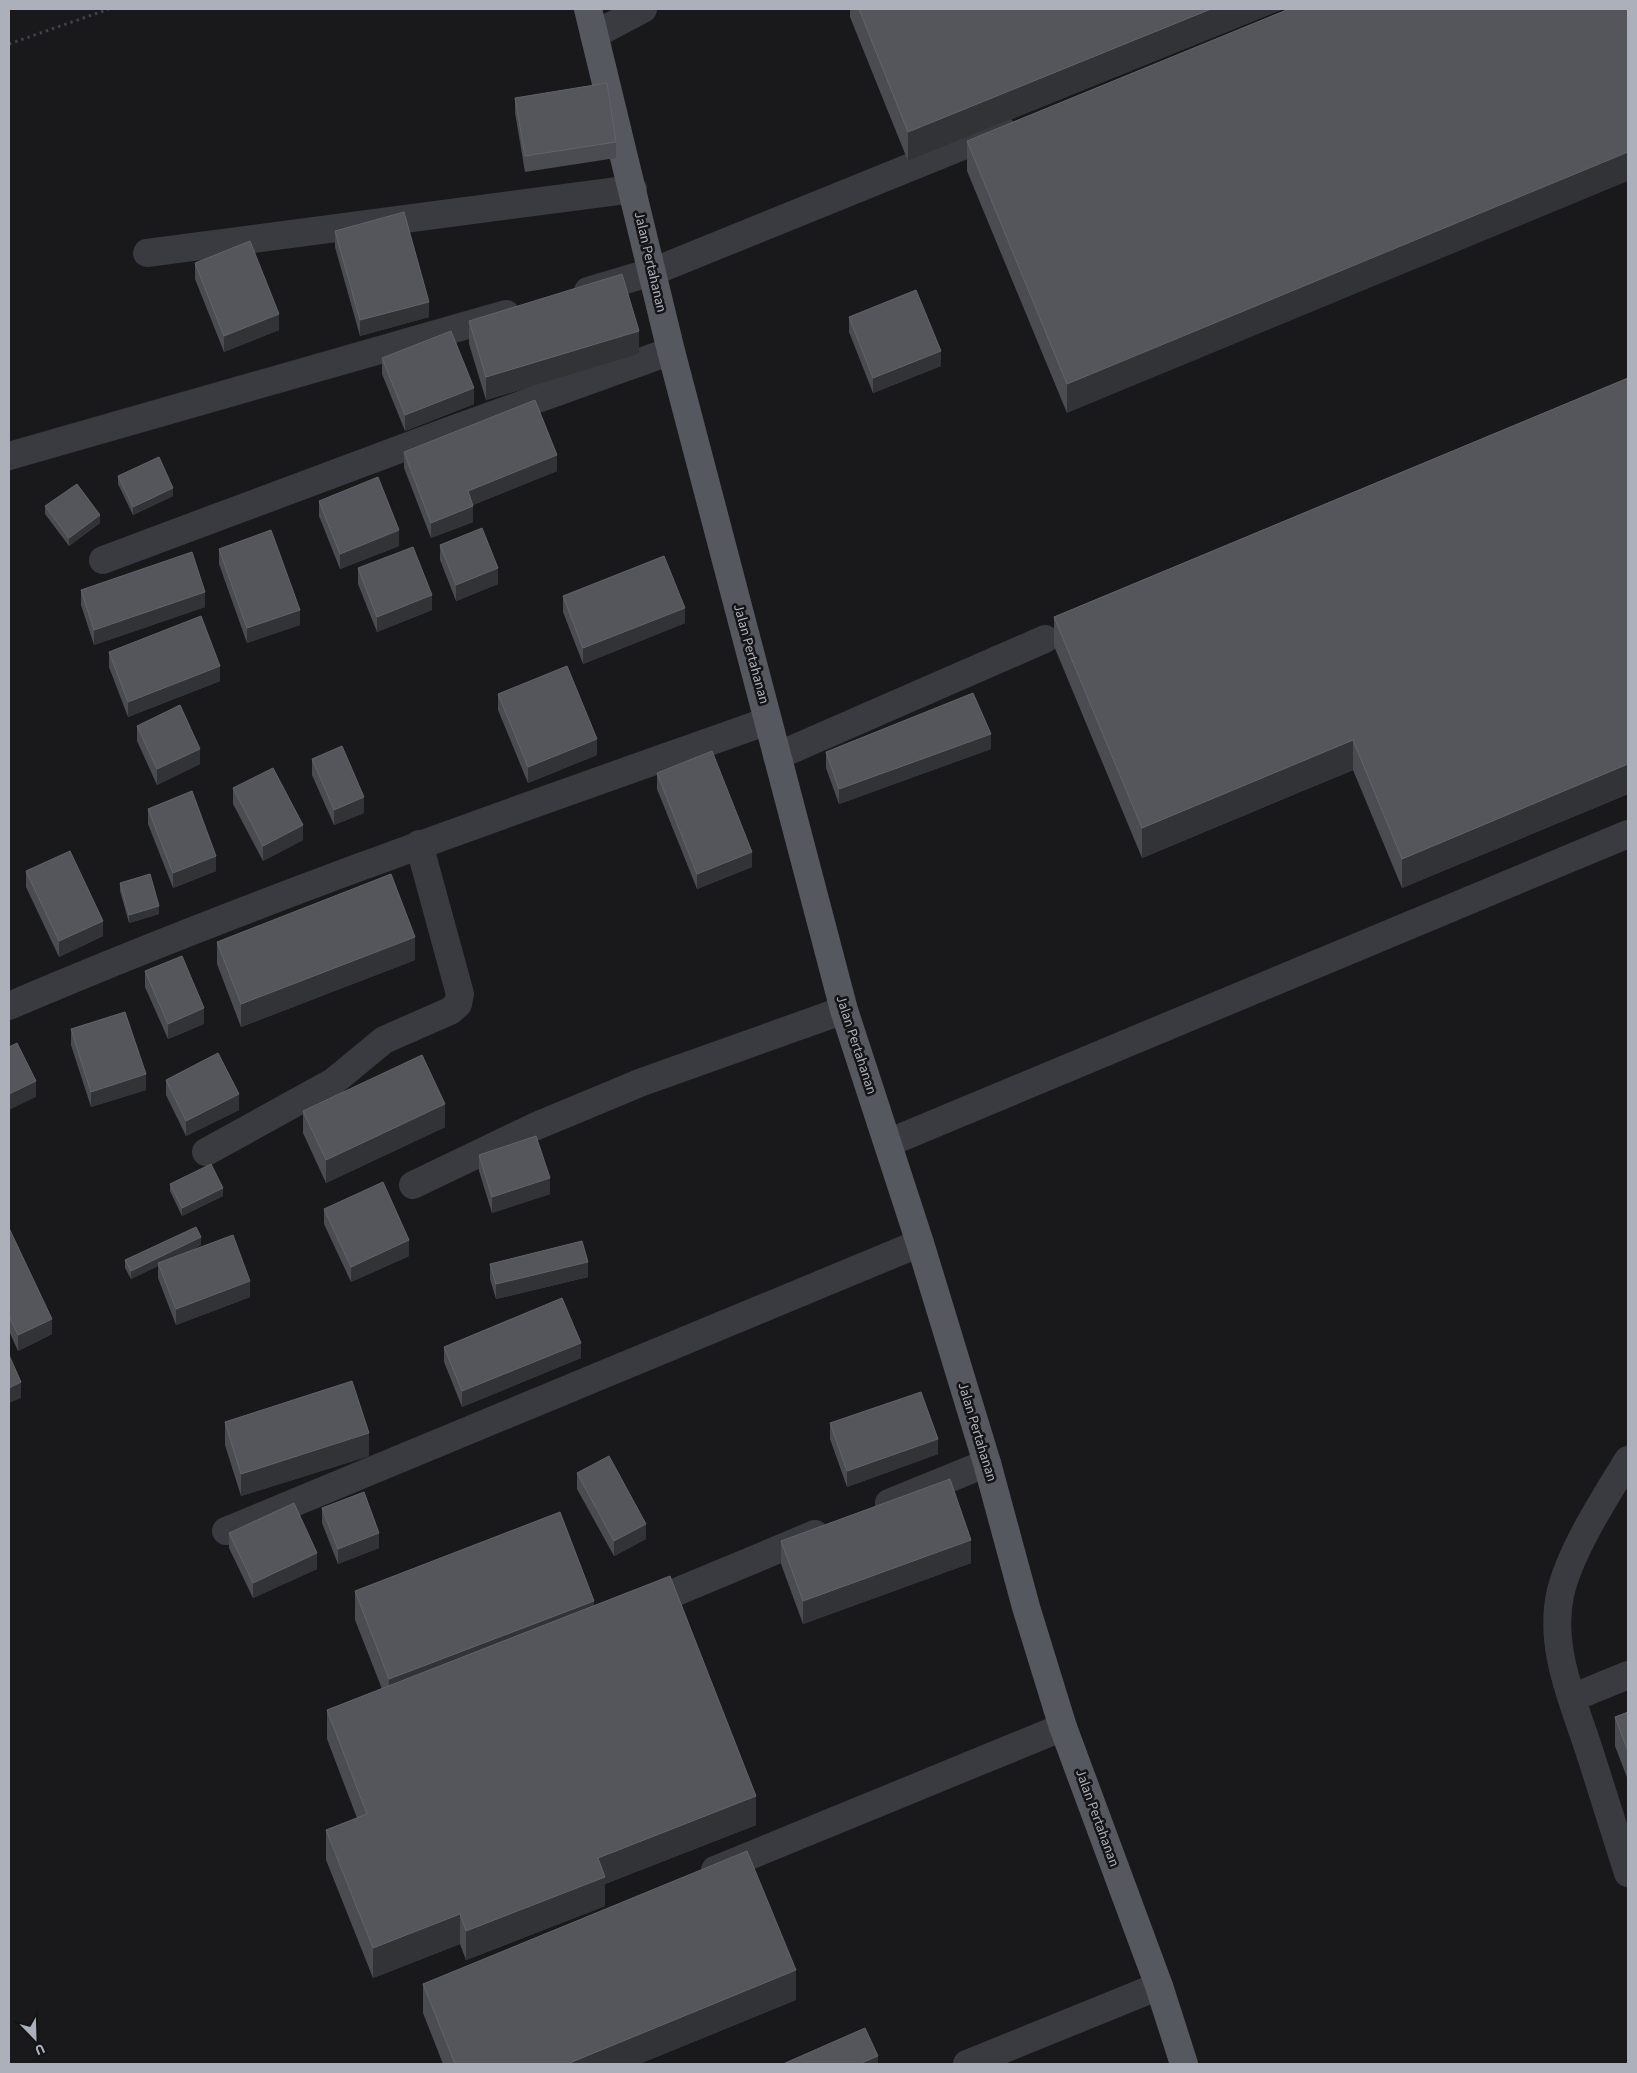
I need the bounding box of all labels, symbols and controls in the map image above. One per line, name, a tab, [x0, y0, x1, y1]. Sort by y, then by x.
street label: Jalan Pertahanan	[629, 210, 671, 314]
street label: Jalan Pertahanan	[728, 602, 774, 706]
street label: Jalan Pertahanan	[831, 993, 881, 1097]
street label: Jalan Pertahanan	[952, 1380, 1002, 1484]
street label: Jalan Pertahanan	[1070, 1766, 1124, 1870]
north arrow	[10, 2013, 60, 2063]
text: U	[31, 2038, 48, 2060]

